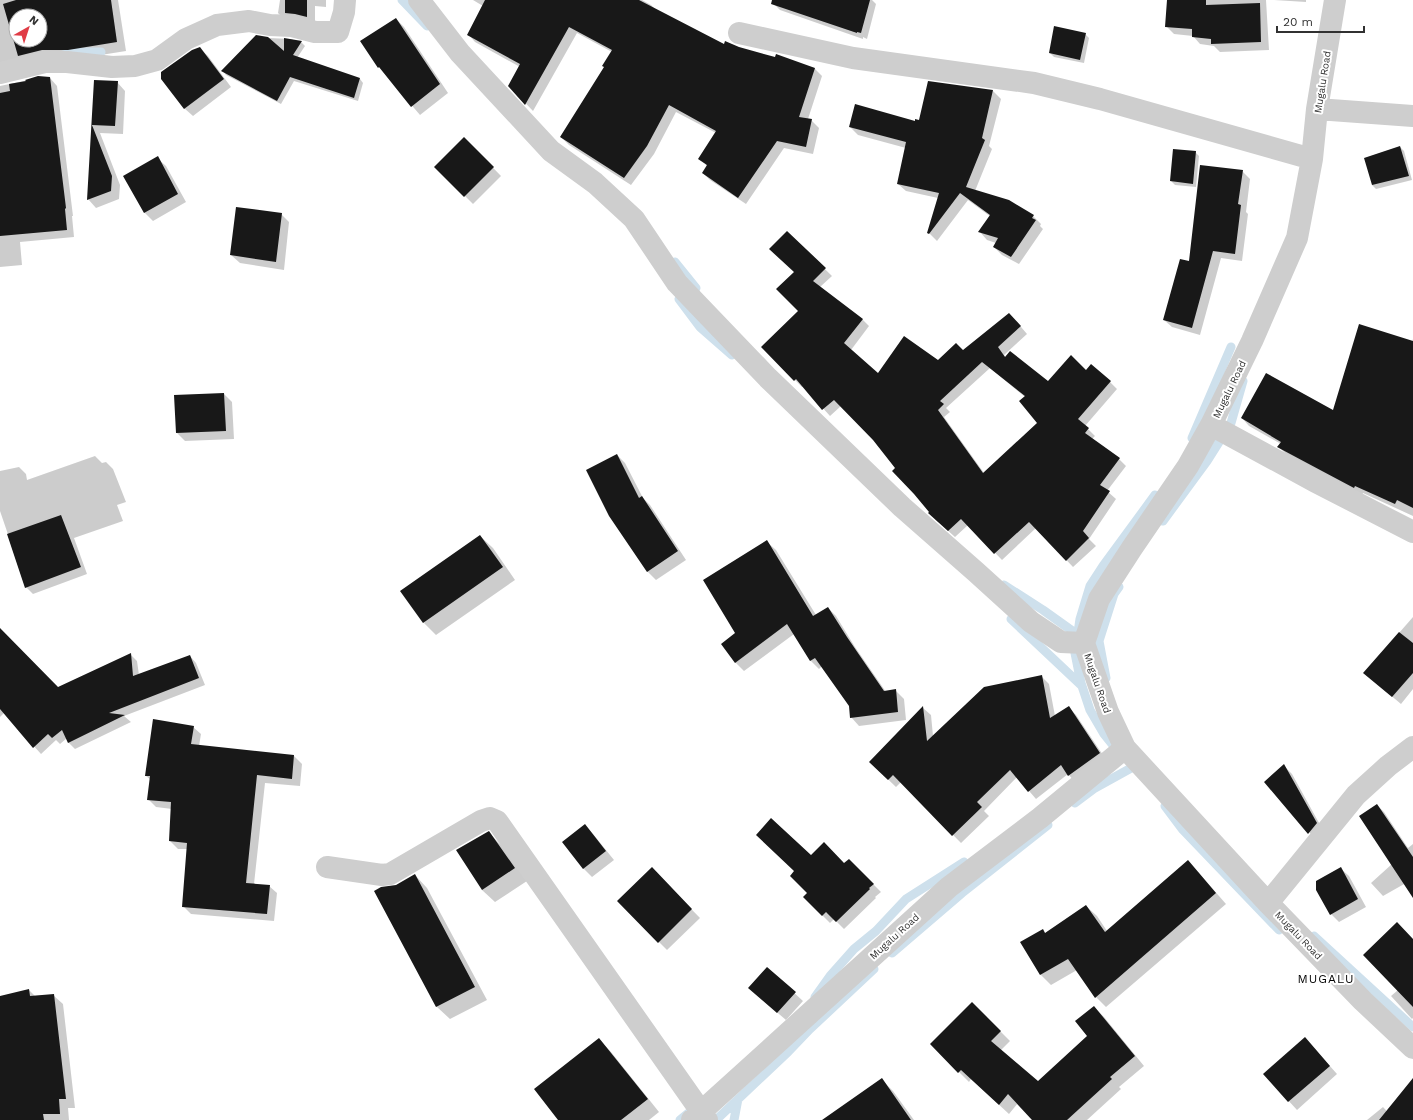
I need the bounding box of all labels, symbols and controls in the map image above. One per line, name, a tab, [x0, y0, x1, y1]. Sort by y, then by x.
north arrow	[8, 8, 48, 48]
scale bar	[1277, 8, 1364, 34]
text: N	[27, 13, 41, 28]
text: 20 m	[1283, 15, 1313, 29]
street label: Mugalu Road	[1312, 50, 1333, 114]
street label: Mugalu Road	[1211, 359, 1248, 420]
street label: Mugalu Road	[1082, 652, 1113, 715]
street label: Mugalu Road	[1273, 909, 1324, 962]
street label: Mugalu Road	[867, 911, 921, 961]
district label: MUGALU	[1298, 972, 1354, 986]

